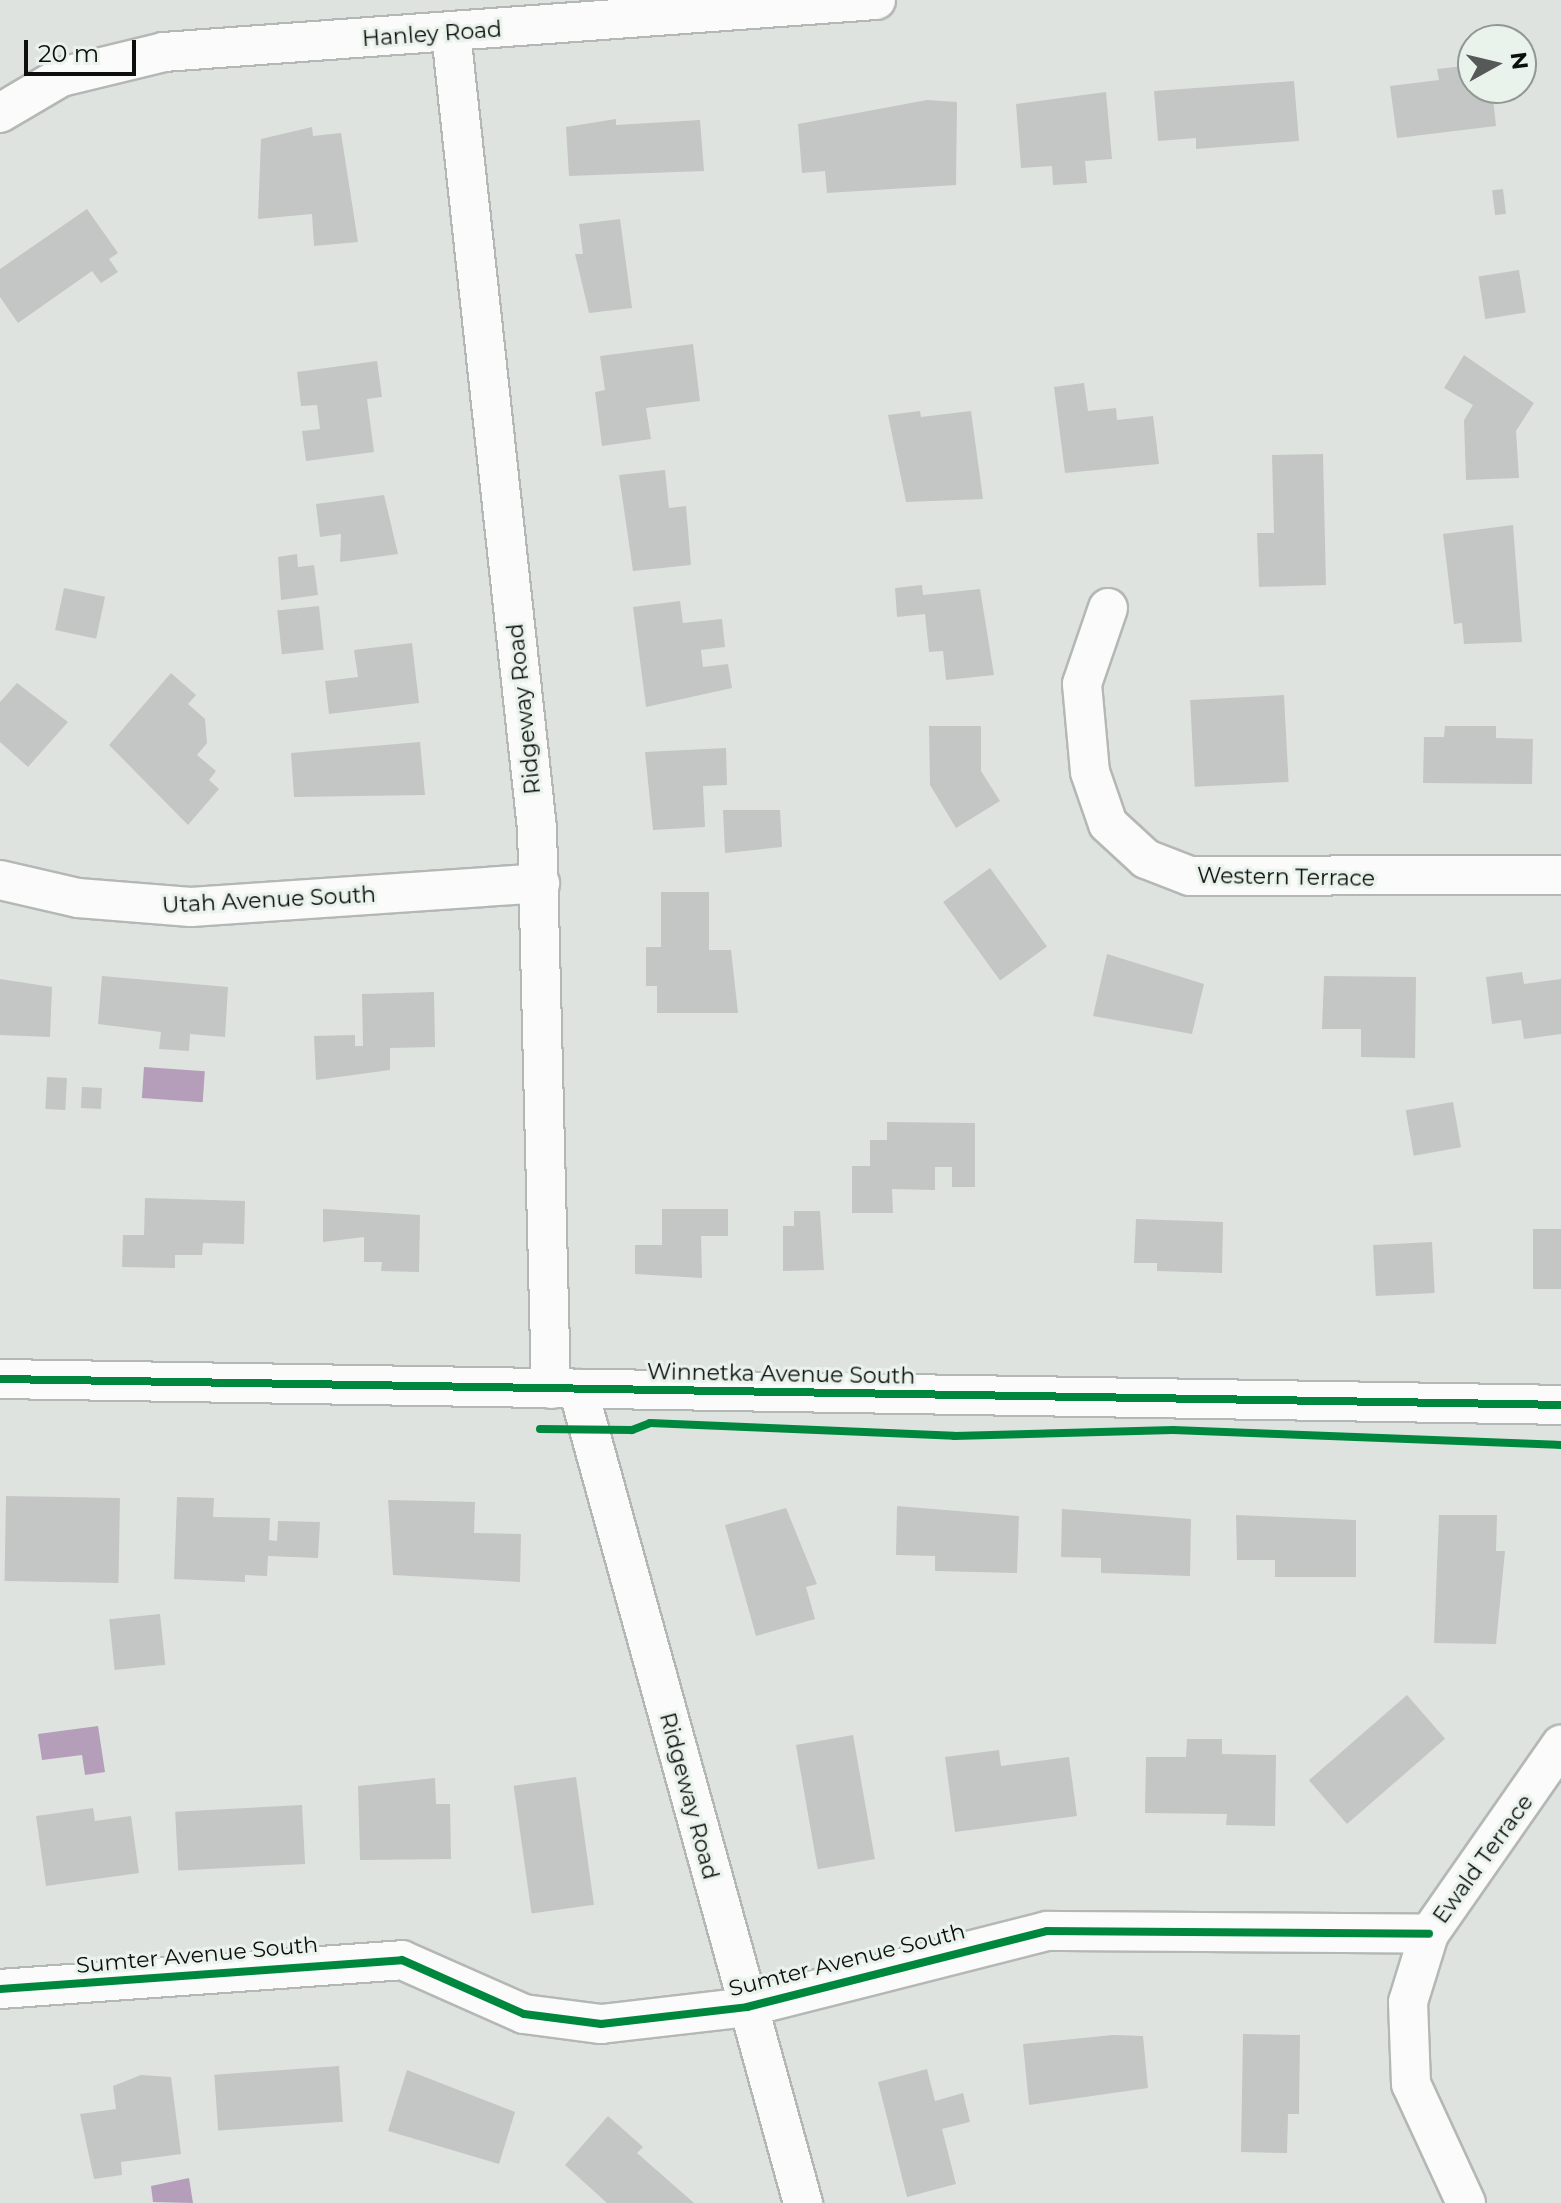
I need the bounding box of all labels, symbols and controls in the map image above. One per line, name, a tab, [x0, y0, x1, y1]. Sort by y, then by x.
street label: Hanley Road	[361, 16, 503, 52]
scale bar	[28, 24, 140, 74]
north arrow	[1457, 24, 1537, 104]
text: 20 m	[38, 39, 99, 68]
text: N	[1505, 50, 1534, 72]
street label: Ridgeway Road	[502, 622, 546, 796]
street label: Western Terrace	[1197, 862, 1375, 892]
street label: Utah Avenue South	[161, 881, 377, 919]
street label: Winnetka Avenue South	[647, 1358, 915, 1390]
street label: Ridgeway Road	[654, 1710, 724, 1882]
street label: Ewald Terrace	[1427, 1789, 1539, 1929]
street label: Sumter Avenue South	[726, 1918, 968, 2002]
street label: Sumter Avenue South	[75, 1931, 319, 1979]

